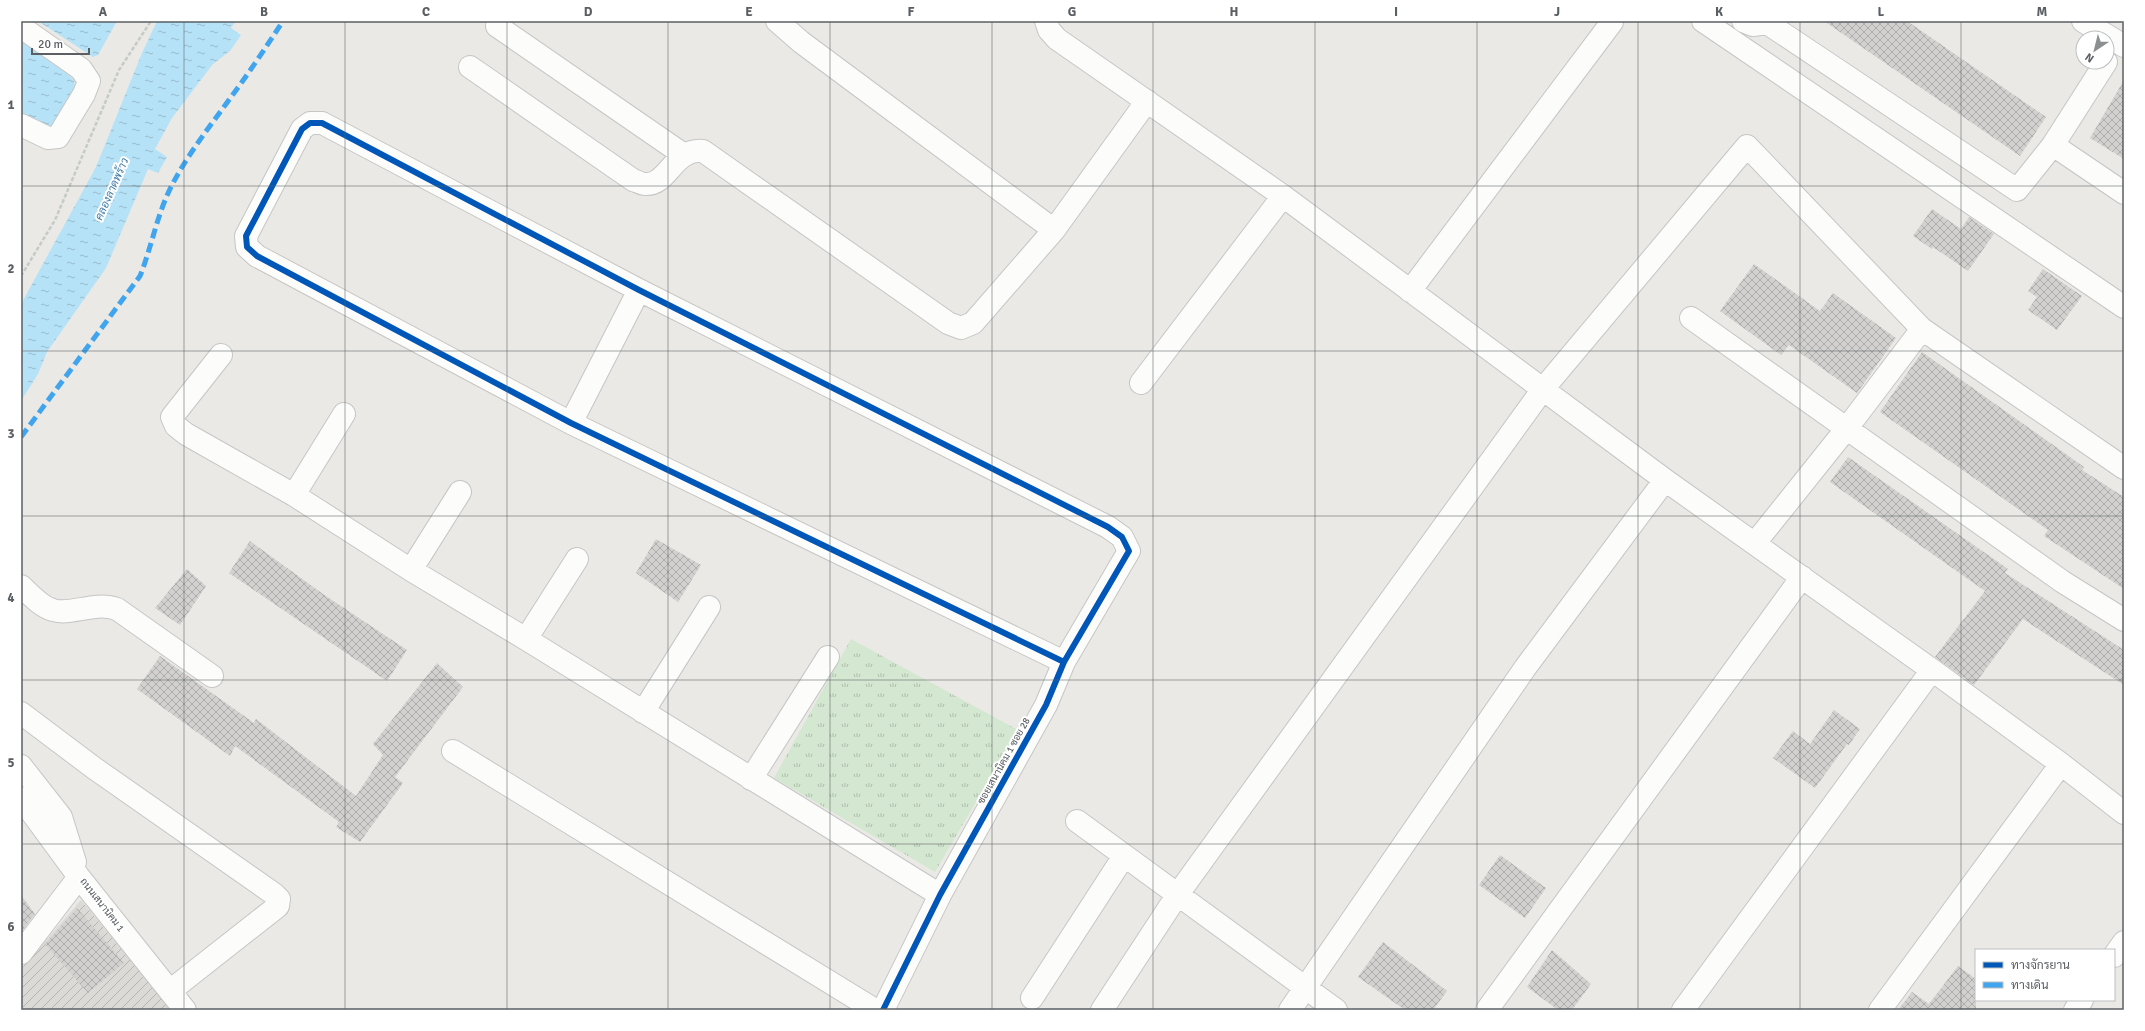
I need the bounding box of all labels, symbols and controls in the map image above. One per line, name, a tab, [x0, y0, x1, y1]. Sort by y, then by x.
text: A	[99, 4, 108, 20]
text: B	[260, 4, 268, 20]
text: C	[422, 4, 430, 20]
text: D	[584, 4, 593, 20]
text: E	[745, 4, 753, 20]
text: F	[908, 4, 915, 20]
text: G	[1068, 4, 1076, 20]
text: H	[1230, 4, 1238, 20]
text: I	[1394, 4, 1398, 20]
text: J	[1554, 4, 1560, 20]
text: K	[1715, 4, 1723, 20]
text: L	[1878, 4, 1885, 20]
text: M	[2037, 4, 2048, 20]
scale bar	[32, 30, 89, 56]
north arrow	[2075, 30, 2115, 70]
text: 20 m	[38, 37, 63, 52]
text: N	[2083, 50, 2096, 65]
text: 1	[7, 97, 15, 113]
water label: คลองลาดพร้าว	[92, 155, 132, 222]
text: 2	[7, 261, 15, 277]
text: 3	[7, 426, 15, 442]
text: 4	[7, 590, 15, 606]
street label: ซอยเสนานิคม 1 ซอย 28	[975, 716, 1033, 806]
text: 5	[7, 755, 15, 771]
street label: ถนนเสนานิคม 1	[77, 876, 127, 934]
text: 6	[7, 919, 15, 935]
legend	[1975, 949, 2115, 1001]
text: ทางจักรยาน	[2011, 958, 2070, 973]
text: ทางเดิน	[2011, 978, 2049, 993]

